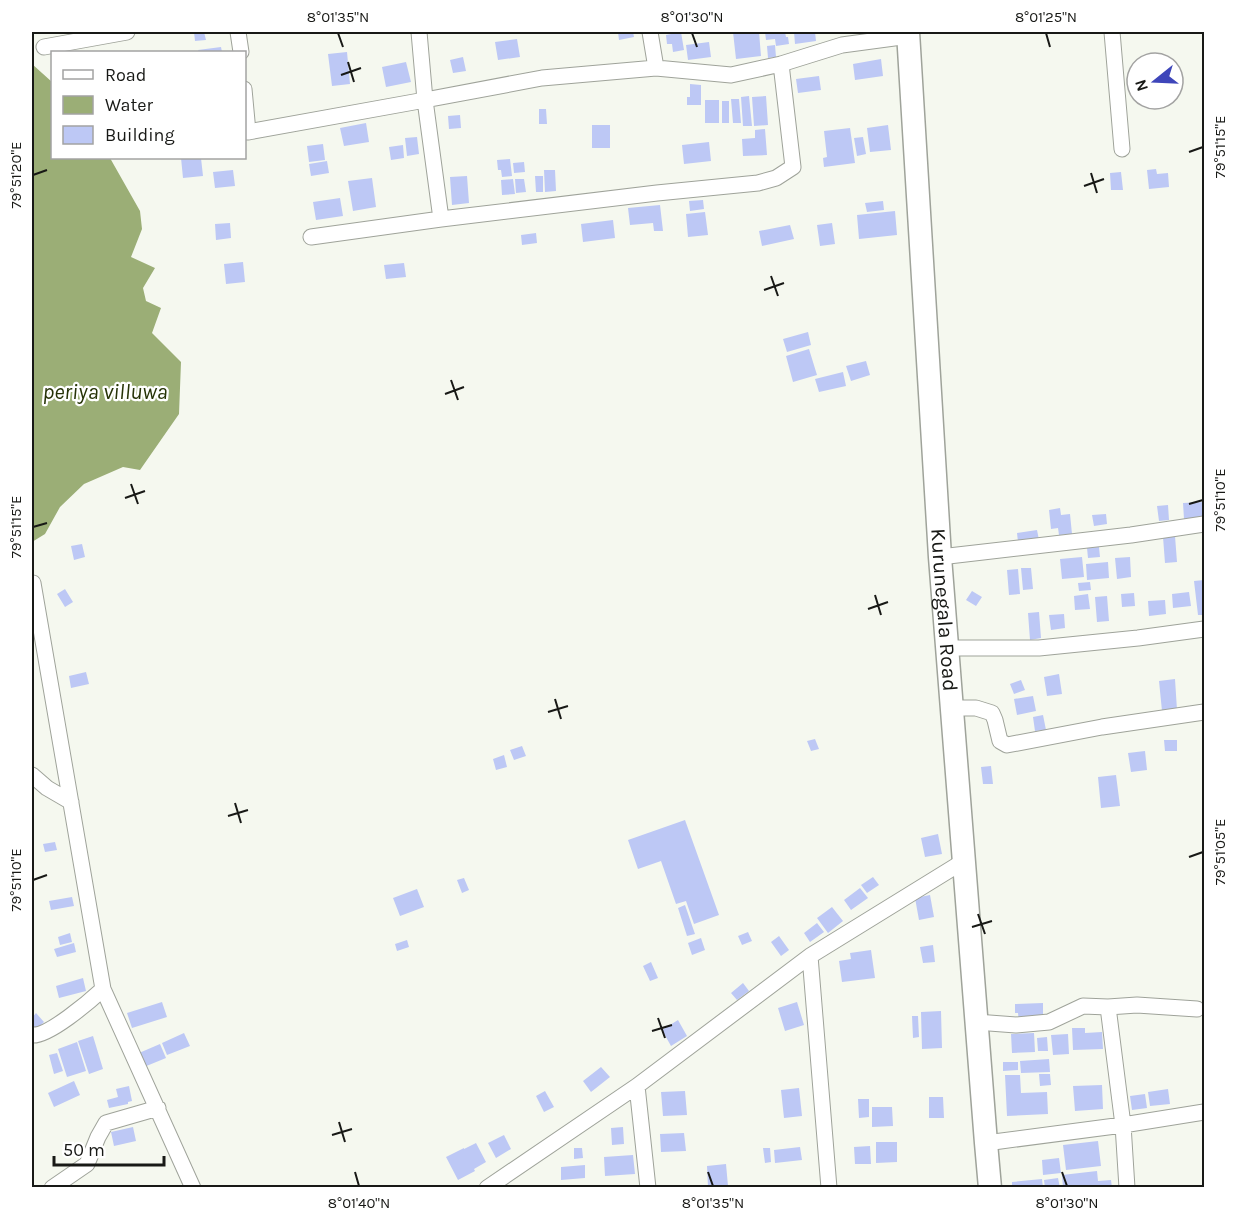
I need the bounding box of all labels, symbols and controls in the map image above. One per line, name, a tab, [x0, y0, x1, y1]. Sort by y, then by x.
text: 8°01'35"N	[307, 8, 369, 26]
text: 8°01'30"N	[661, 8, 723, 26]
text: 8°01'25"N	[1015, 8, 1077, 26]
legend	[51, 51, 246, 159]
north arrow	[1125, 51, 1185, 111]
text: Road	[105, 64, 146, 86]
text: N	[1130, 77, 1152, 94]
text: Water	[105, 94, 153, 116]
text: 79°51'15"E	[1211, 116, 1229, 178]
text: Building	[105, 124, 175, 146]
text: 79°51'20"E	[7, 142, 25, 208]
water label: periya villuwa	[42, 379, 168, 405]
text: 79°51'10"E	[1211, 468, 1229, 532]
text: 79°51'15"E	[7, 496, 25, 558]
street label: Kurunegala Road	[926, 528, 963, 692]
text: 79°51'05"E	[1211, 819, 1229, 885]
text: 79°51'10"E	[7, 848, 25, 912]
scale bar	[54, 1129, 164, 1167]
text: 50 m	[63, 1139, 105, 1161]
text: 8°01'40"N	[328, 1194, 390, 1212]
text: 8°01'35"N	[682, 1194, 744, 1212]
text: 8°01'30"N	[1036, 1194, 1098, 1212]

